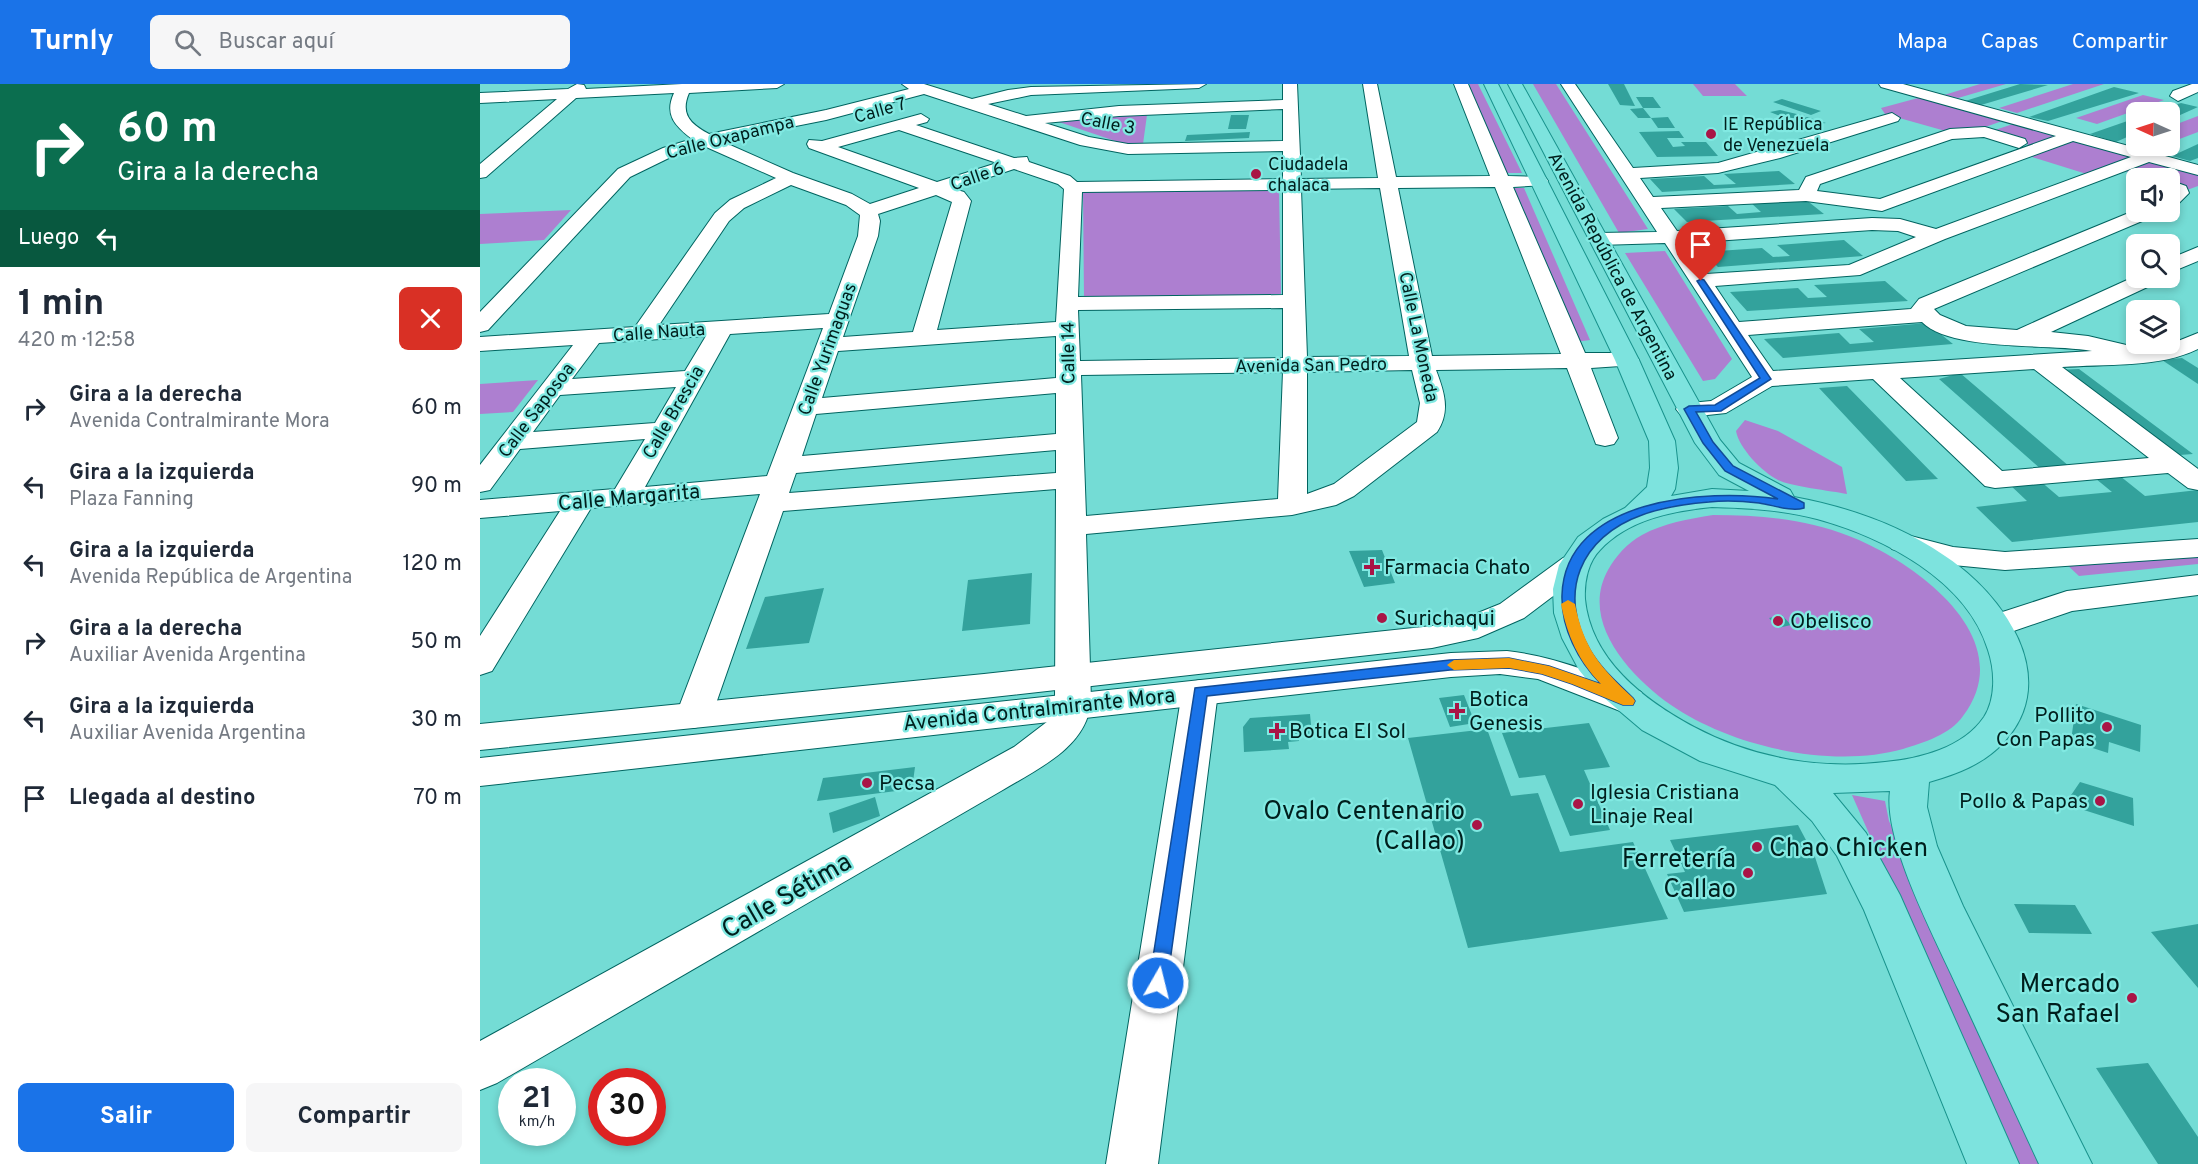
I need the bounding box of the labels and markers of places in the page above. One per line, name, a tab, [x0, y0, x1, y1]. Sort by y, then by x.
place label: IE República de Venezuela	[1723, 114, 1829, 158]
marker: IE República de Venezuela	[1704, 127, 1718, 141]
place label: Ciudadela chalaca	[1268, 154, 1348, 198]
marker: Ciudadela chalaca	[1249, 167, 1263, 181]
pin	[1675, 219, 1726, 281]
place label: Farmacia Chato	[1384, 555, 1530, 582]
marker: Farmacia Chato	[1365, 560, 1379, 574]
place label: Surichaqui	[1394, 606, 1495, 633]
place label: Obelisco	[1790, 609, 1872, 636]
marker: Surichaqui	[1375, 611, 1389, 625]
marker: Obelisco	[1771, 614, 1785, 628]
place label: Botica Genesis	[1469, 687, 1543, 738]
place label: Pollito Con Papas	[1996, 703, 2095, 754]
marker: Botica Genesis	[1450, 704, 1464, 718]
place label: Botica El Sol	[1289, 719, 1406, 746]
marker: Pollito Con Papas	[2100, 720, 2114, 734]
marker: Botica El Sol	[1270, 724, 1284, 738]
place label: Pecsa	[879, 771, 935, 798]
marker: Pecsa	[860, 776, 874, 790]
place label: Iglesia Cristiana Linaje Real	[1590, 780, 1739, 831]
place label: Pollo & Papas	[1959, 789, 2088, 816]
marker: Pollo & Papas	[2093, 794, 2107, 808]
place label: Ovalo Centenario (Callao)	[1263, 796, 1465, 859]
marker: Iglesia Cristiana Linaje Real	[1571, 797, 1585, 811]
marker: Ovalo Centenario (Callao)	[1470, 818, 1484, 832]
place label: Chao Chicken	[1769, 833, 1928, 866]
marker: Chao Chicken	[1750, 840, 1764, 854]
place label: Ferretería Callao	[1622, 844, 1736, 907]
marker: Ferretería Callao	[1741, 866, 1755, 880]
place label: Mercado San Rafael	[1996, 969, 2120, 1032]
marker: Mercado San Rafael	[2125, 991, 2139, 1005]

